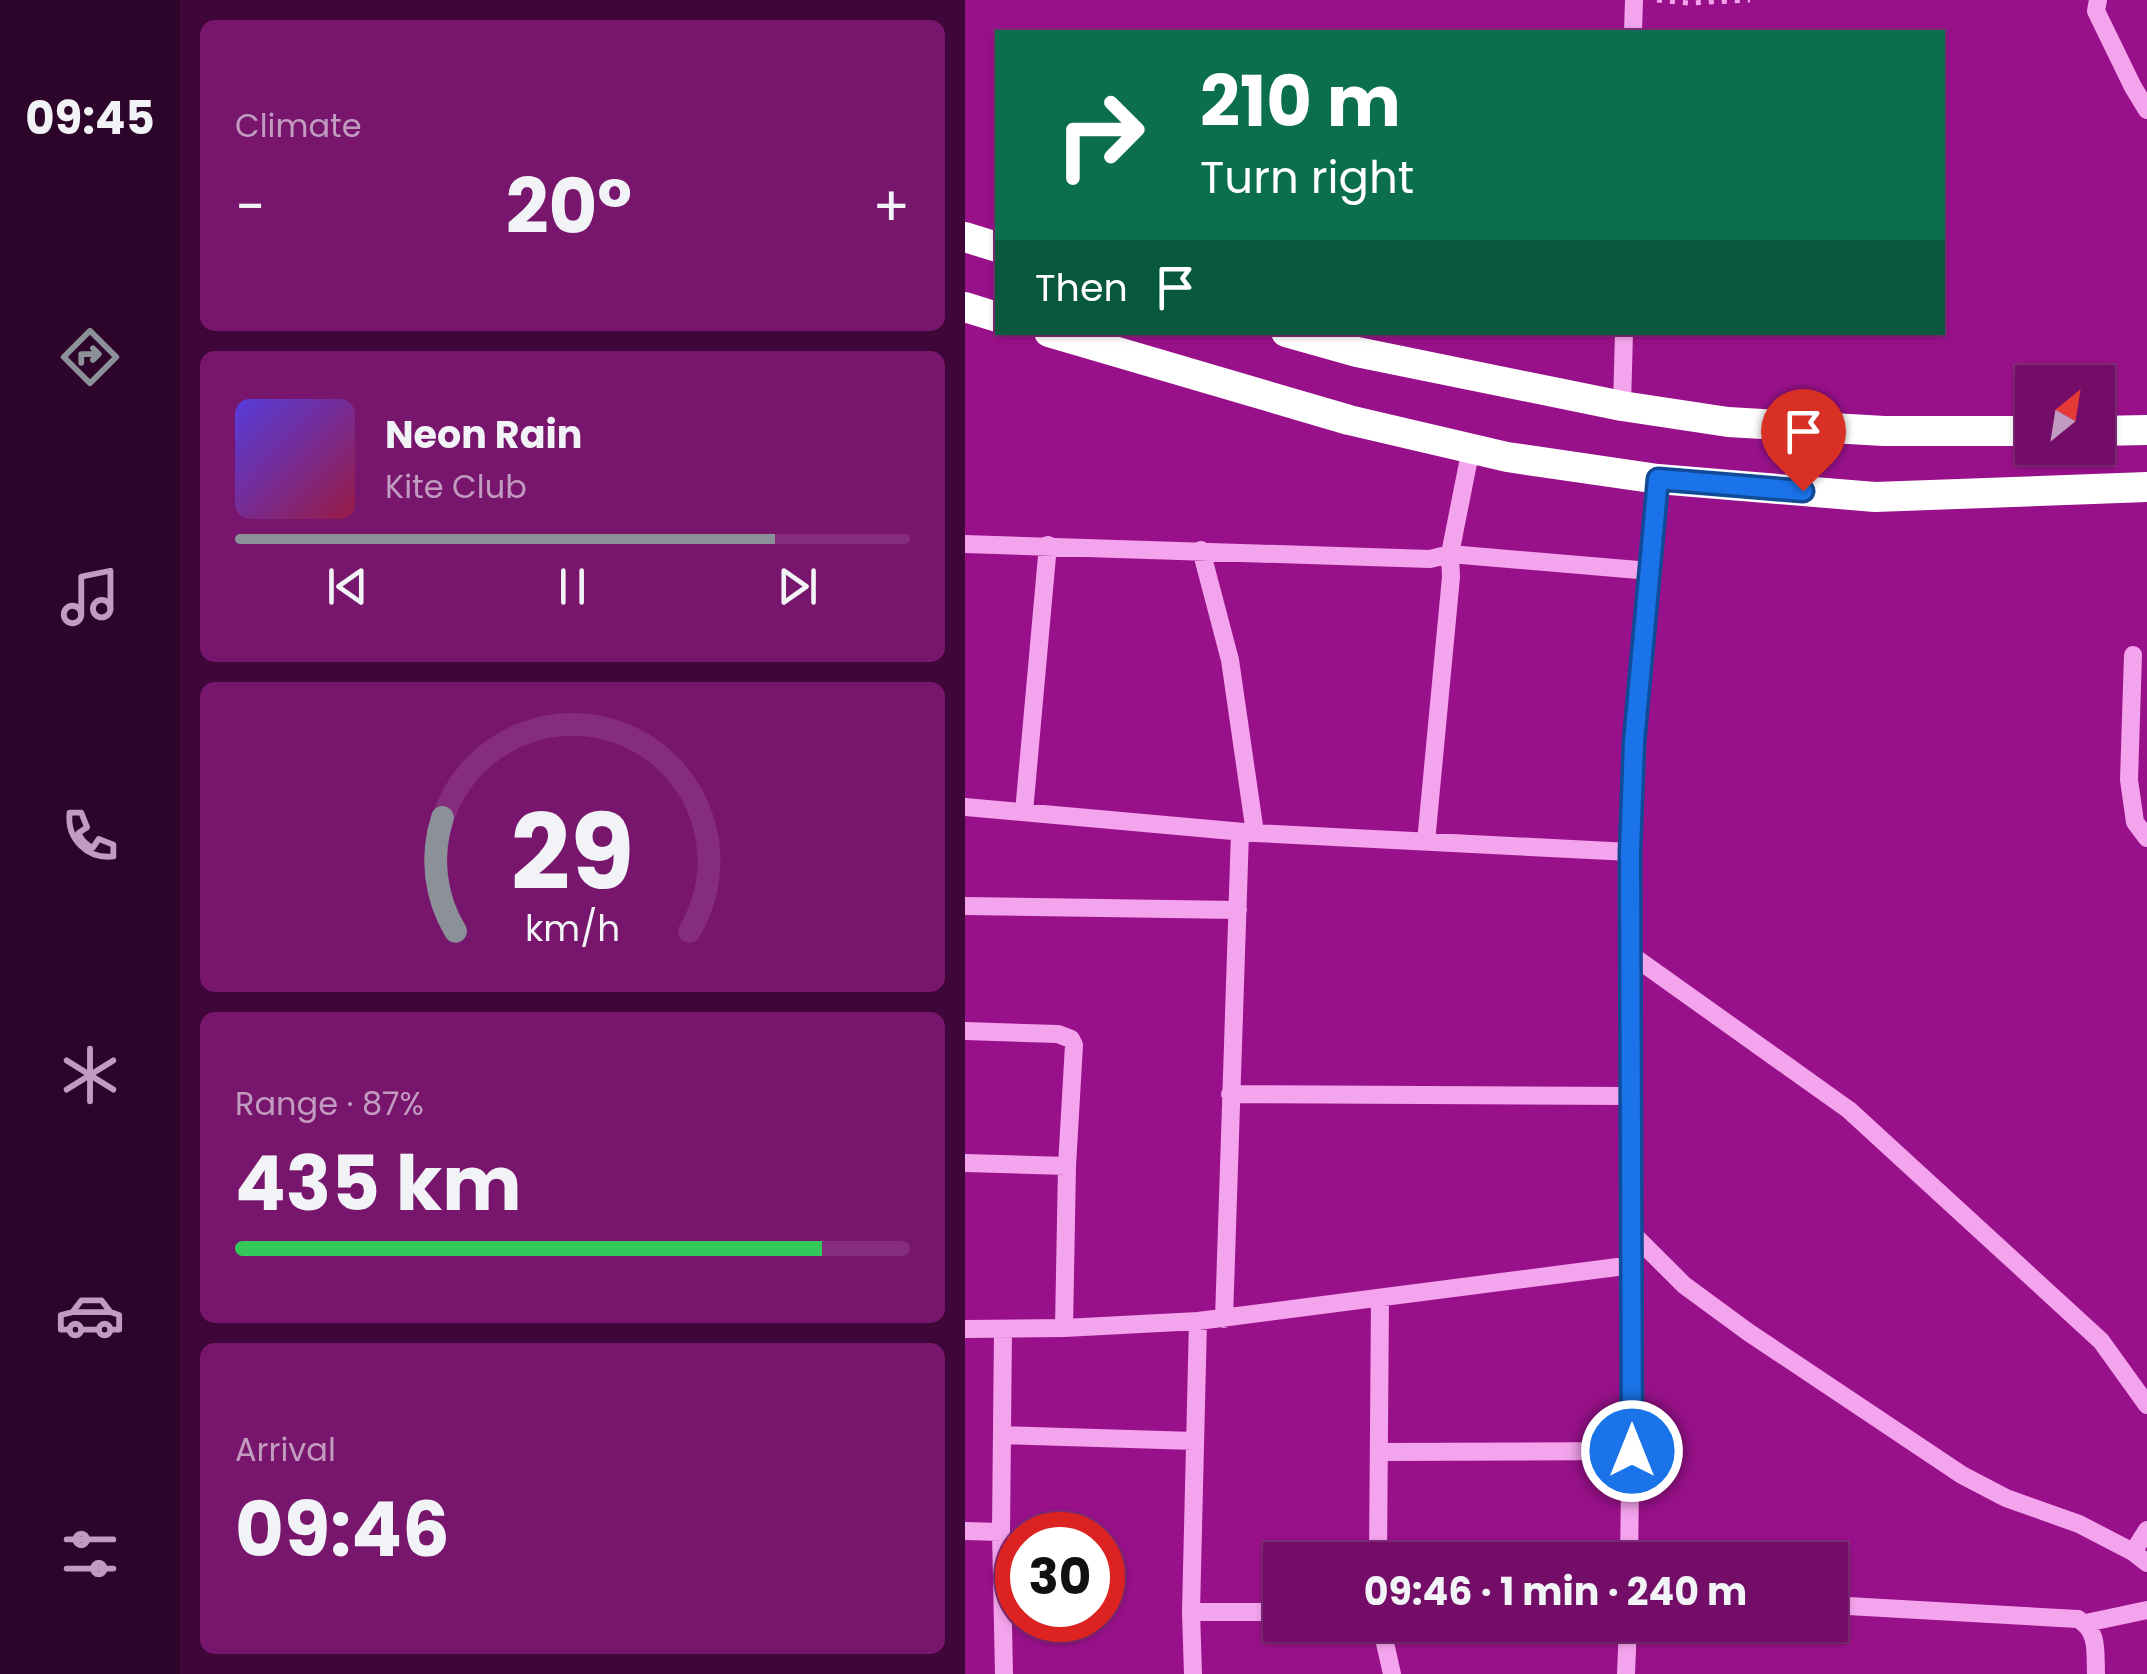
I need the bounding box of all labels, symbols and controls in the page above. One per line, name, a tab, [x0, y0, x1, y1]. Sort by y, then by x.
text: 210 m	[1200, 52, 1401, 151]
icon: right	[1035, 70, 1165, 200]
text: 09:45	[25, 87, 155, 150]
text: Climate	[235, 103, 362, 148]
text: Turn right	[1200, 146, 1414, 209]
text: 20°	[506, 154, 632, 259]
text: −	[235, 168, 265, 245]
text: +	[872, 168, 910, 245]
icon: arrive	[1148, 260, 1203, 315]
text: Then	[1035, 261, 1128, 314]
icon: directions	[55, 322, 125, 392]
north arrow	[2015, 365, 2115, 465]
map controls	[2015, 365, 2115, 465]
pin	[1761, 389, 1846, 492]
icon: arrive	[1776, 404, 1831, 459]
text: Neon Rain	[385, 408, 582, 461]
text: Kite Club	[385, 464, 527, 509]
icon: previous	[320, 559, 375, 614]
icon: pause	[545, 559, 600, 614]
icon: next	[770, 559, 825, 614]
icon: music	[55, 562, 125, 632]
text: 29	[511, 780, 634, 925]
icon: phone	[55, 801, 125, 871]
text: km/h	[525, 903, 620, 954]
icon: climate	[55, 1040, 125, 1110]
text: Range · 87%	[235, 1081, 424, 1126]
text: 435 km	[235, 1131, 522, 1236]
icon: car	[55, 1280, 125, 1350]
position arrow	[1580, 1399, 1684, 1503]
text: Arrival	[235, 1427, 336, 1472]
text: 09:46	[235, 1477, 450, 1582]
speed limit sign: 30	[995, 1512, 1125, 1642]
icon: filters	[55, 1519, 125, 1589]
text: 09:46 · 1 min · 240 m	[1364, 1565, 1747, 1618]

